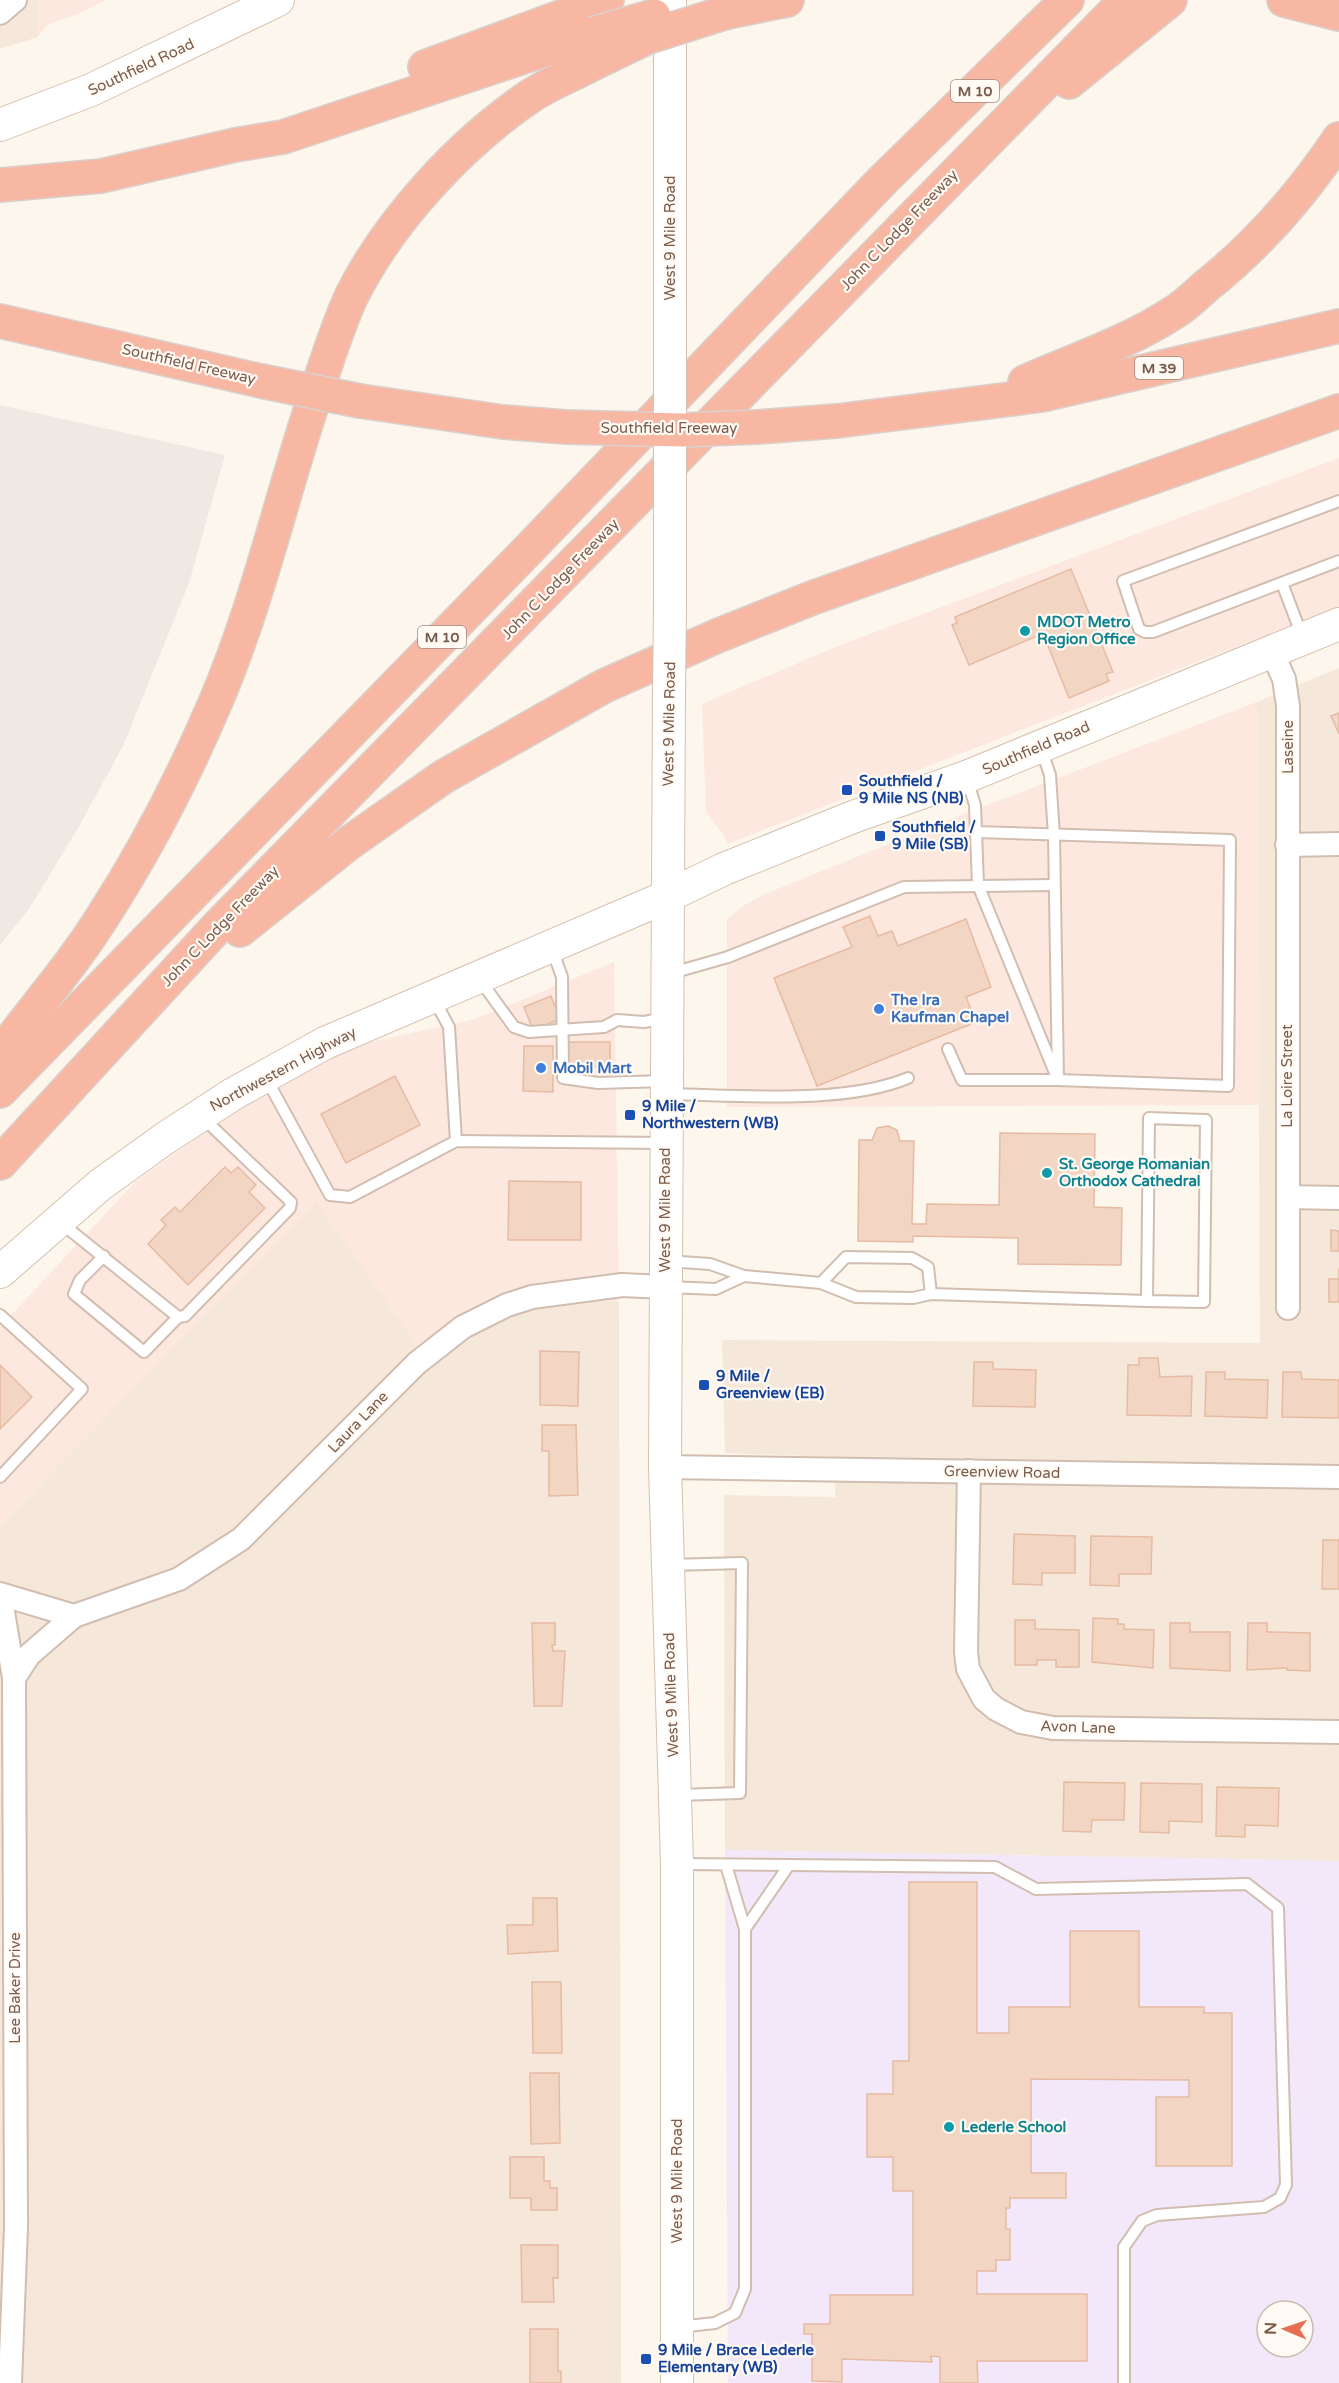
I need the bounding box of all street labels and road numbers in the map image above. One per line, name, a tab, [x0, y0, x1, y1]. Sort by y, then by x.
street label: Southfield Road	[85, 35, 197, 99]
road number: M 10	[951, 80, 999, 102]
street label: John C Lodge Freeway	[837, 166, 961, 294]
street label: West 9 Mile Road	[661, 176, 679, 300]
street label: Southfield Freeway	[120, 340, 258, 388]
road number: M 39	[1135, 357, 1183, 379]
street label: Southfield Freeway	[601, 419, 737, 437]
street label: John C Lodge Freeway	[498, 515, 622, 643]
road number: M 10	[418, 626, 466, 648]
street label: West 9 Mile Road	[659, 661, 679, 787]
street label: Southfield Road	[980, 717, 1092, 779]
street label: Laseine	[1279, 720, 1297, 774]
street label: John C Lodge Freeway	[158, 862, 282, 990]
street label: Northwestern Highway	[207, 1023, 359, 1115]
street label: La Loire Street	[1278, 1024, 1296, 1128]
street label: West 9 Mile Road	[656, 1148, 674, 1272]
street label: Laura Lane	[324, 1387, 392, 1457]
street label: Greenview Road	[944, 1462, 1060, 1482]
street label: West 9 Mile Road	[660, 1632, 682, 1758]
street label: Avon Lane	[1040, 1717, 1116, 1737]
street label: Lee Baker Drive	[6, 1932, 24, 2044]
street label: West 9 Mile Road	[668, 2119, 686, 2243]

